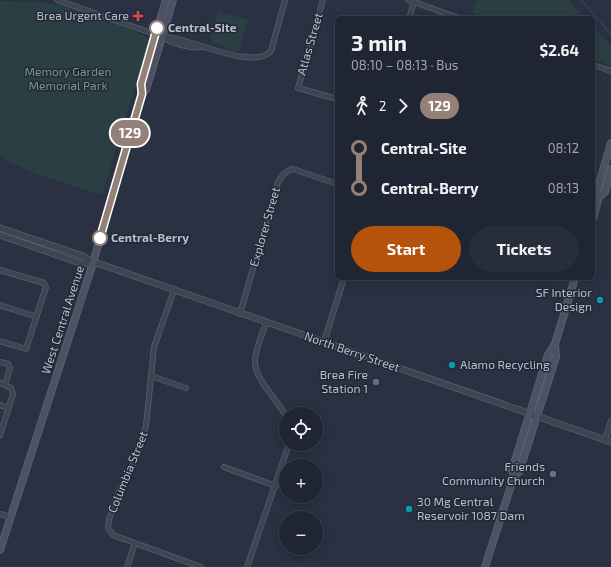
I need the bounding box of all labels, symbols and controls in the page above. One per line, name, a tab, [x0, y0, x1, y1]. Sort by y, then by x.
place label: Brea Urgent Care	[37, 8, 129, 22]
marker: Brea Urgent Care	[132, 10, 144, 22]
street label: Atlas Street	[293, 11, 325, 77]
marker: Central-Site	[149, 20, 165, 36]
place label: Central-Site	[168, 20, 237, 34]
text: 3 min	[351, 29, 407, 55]
text: $2.64	[540, 41, 579, 59]
text: 08:10 – 08:13 · Bus	[351, 57, 458, 73]
park label: Memory Garden Memorial Park	[25, 64, 112, 92]
icon: walk	[351, 95, 373, 117]
icon: forward	[392, 95, 414, 117]
text: 129	[428, 97, 451, 114]
text: 2	[379, 98, 386, 114]
line badge: 129	[107, 120, 153, 146]
text: 129	[119, 124, 141, 141]
text: Central-Site	[381, 139, 467, 157]
text: 08:12	[548, 140, 579, 156]
text: Central-Berry	[381, 179, 479, 197]
text: 08:13	[548, 180, 579, 196]
street label: Explorer Street	[246, 185, 282, 268]
button: Start	[351, 226, 461, 272]
button: Tickets	[469, 226, 579, 272]
marker: Central-Berry	[92, 230, 108, 246]
place label: Central-Berry	[111, 230, 189, 245]
street label: West Central Avenue	[38, 264, 86, 376]
place label: SF Interior Design	[536, 285, 592, 313]
marker: SF Interior Design	[595, 295, 605, 305]
street label: North Berry Street	[303, 328, 402, 374]
place label: Alamo Recycling	[460, 357, 550, 371]
marker: Alamo Recycling	[447, 360, 457, 370]
place label: Brea Fire Station 1	[320, 367, 368, 395]
marker: Brea Fire Station 1	[371, 377, 381, 387]
map controls	[279, 407, 323, 555]
button: locate	[279, 407, 323, 451]
street label: Columbia Street	[104, 428, 150, 515]
button: +	[279, 459, 323, 503]
place label: Friends Community Church	[442, 459, 545, 487]
marker: Friends Community Church	[548, 469, 558, 479]
place label: 30 Mg Central Reservoir 1087 Dam	[417, 494, 525, 522]
marker: 30 Mg Central Reservoir 1087 Dam	[404, 504, 414, 514]
button: −	[279, 511, 323, 555]

